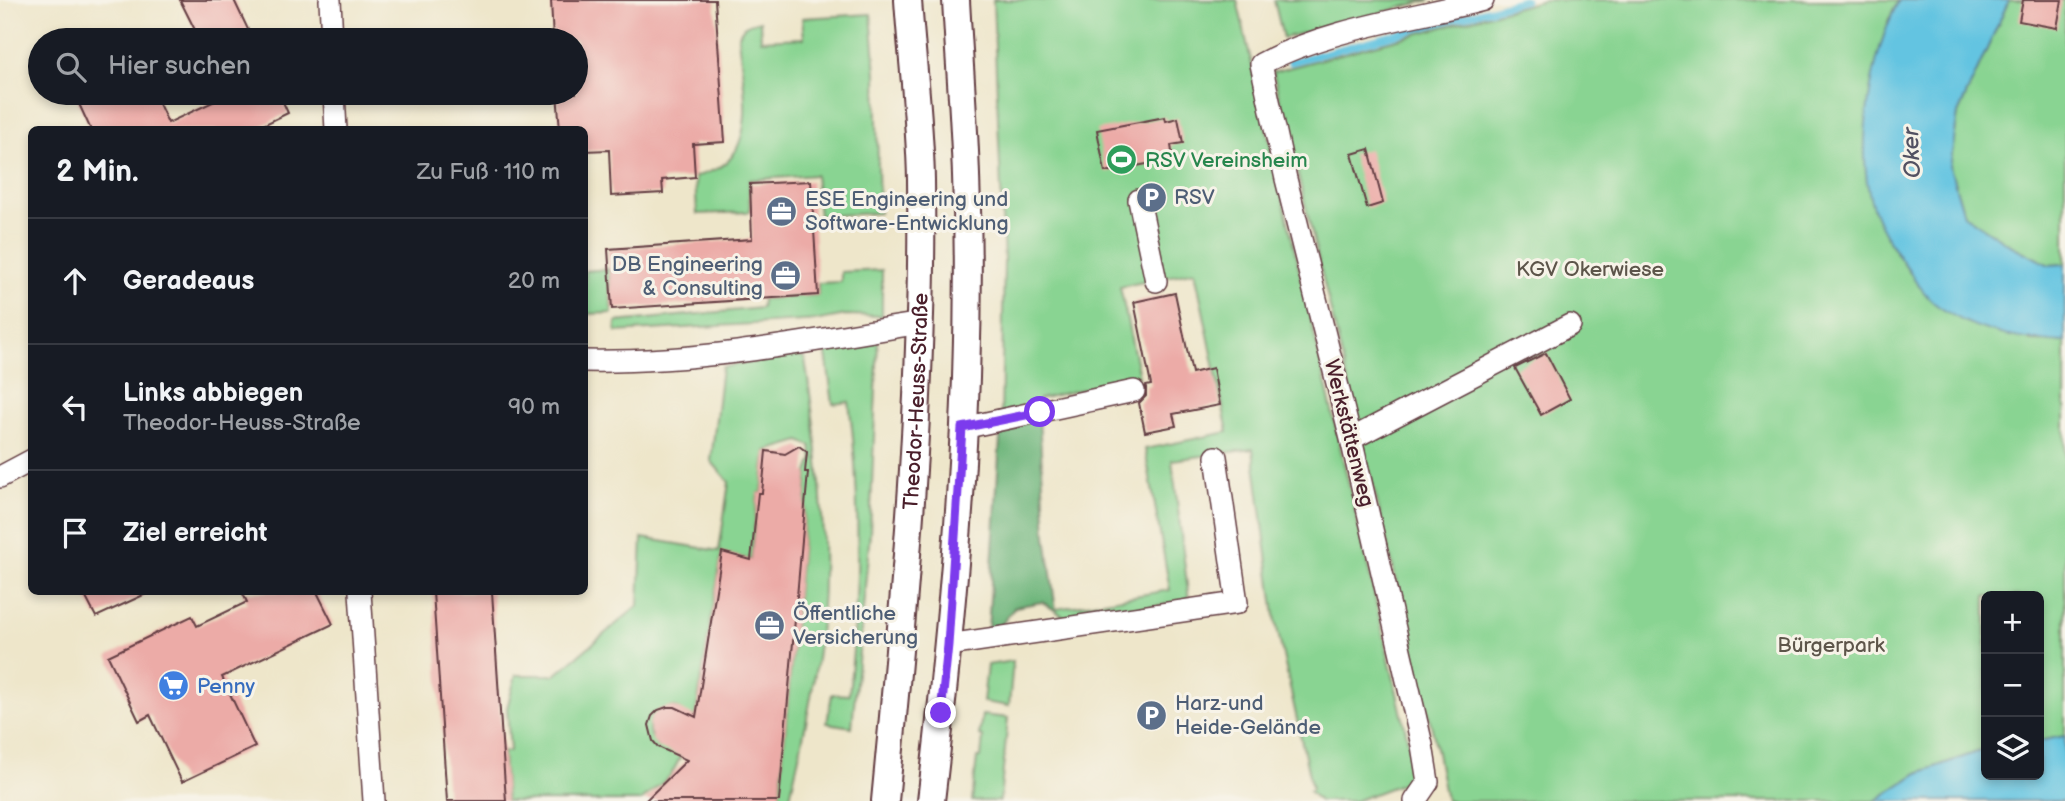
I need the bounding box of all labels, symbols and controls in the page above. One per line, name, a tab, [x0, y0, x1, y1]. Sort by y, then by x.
search box	[28, 28, 588, 105]
icon: search	[52, 48, 90, 86]
text: Hier suchen	[108, 51, 251, 82]
water label: Oker	[1897, 126, 1927, 179]
sports icon: RSV Vereinsheim	[1105, 143, 1139, 177]
place label: RSV Vereinsheim	[1145, 148, 1308, 173]
text: 2 Min.	[56, 154, 139, 190]
text: Zu Fuß · 110 m	[417, 158, 560, 186]
parking icon: RSV	[1134, 180, 1168, 214]
place label: RSV	[1174, 185, 1215, 210]
place label: ESE Engineering und Software-Entwicklung	[805, 187, 1009, 236]
office icon: ESE Engineering und Software-Entwicklung	[765, 194, 799, 228]
place label: DB Engineering & Consulting	[612, 252, 763, 301]
park label: KGV Okerwiese	[1516, 257, 1664, 282]
office icon: DB Engineering & Consulting	[769, 259, 803, 293]
icon: ahead	[56, 262, 94, 300]
text: Geradeaus	[123, 266, 254, 297]
text: 20 m	[508, 267, 560, 295]
street label: Theodor-Heuss-Straße	[898, 293, 933, 511]
street label: Werkstättenweg	[1319, 357, 1379, 509]
text: Links abbiegen	[123, 378, 303, 409]
icon: left	[56, 388, 94, 426]
text: 90 m	[508, 393, 560, 421]
route start	[1024, 396, 1055, 427]
text: Theodor-Heuss-Straße	[123, 409, 361, 437]
icon: arrive	[56, 514, 94, 552]
text: Ziel erreicht	[123, 518, 267, 549]
map controls	[1981, 591, 2044, 780]
button: +	[1981, 591, 2044, 654]
place label: Öffentliche Versicherung	[793, 601, 918, 650]
office icon: Öffentliche Versicherung	[753, 608, 787, 642]
park label: Bürgerpark	[1777, 633, 1885, 658]
button: −	[1981, 654, 2044, 717]
supermarket icon: Penny	[157, 669, 191, 703]
place label: Penny	[197, 674, 256, 699]
place label: Harz-und Heide-Gelände	[1175, 691, 1321, 740]
route end	[925, 697, 956, 728]
parking icon: Harz-und Heide-Gelände	[1135, 698, 1169, 732]
button: layers	[1981, 717, 2044, 780]

